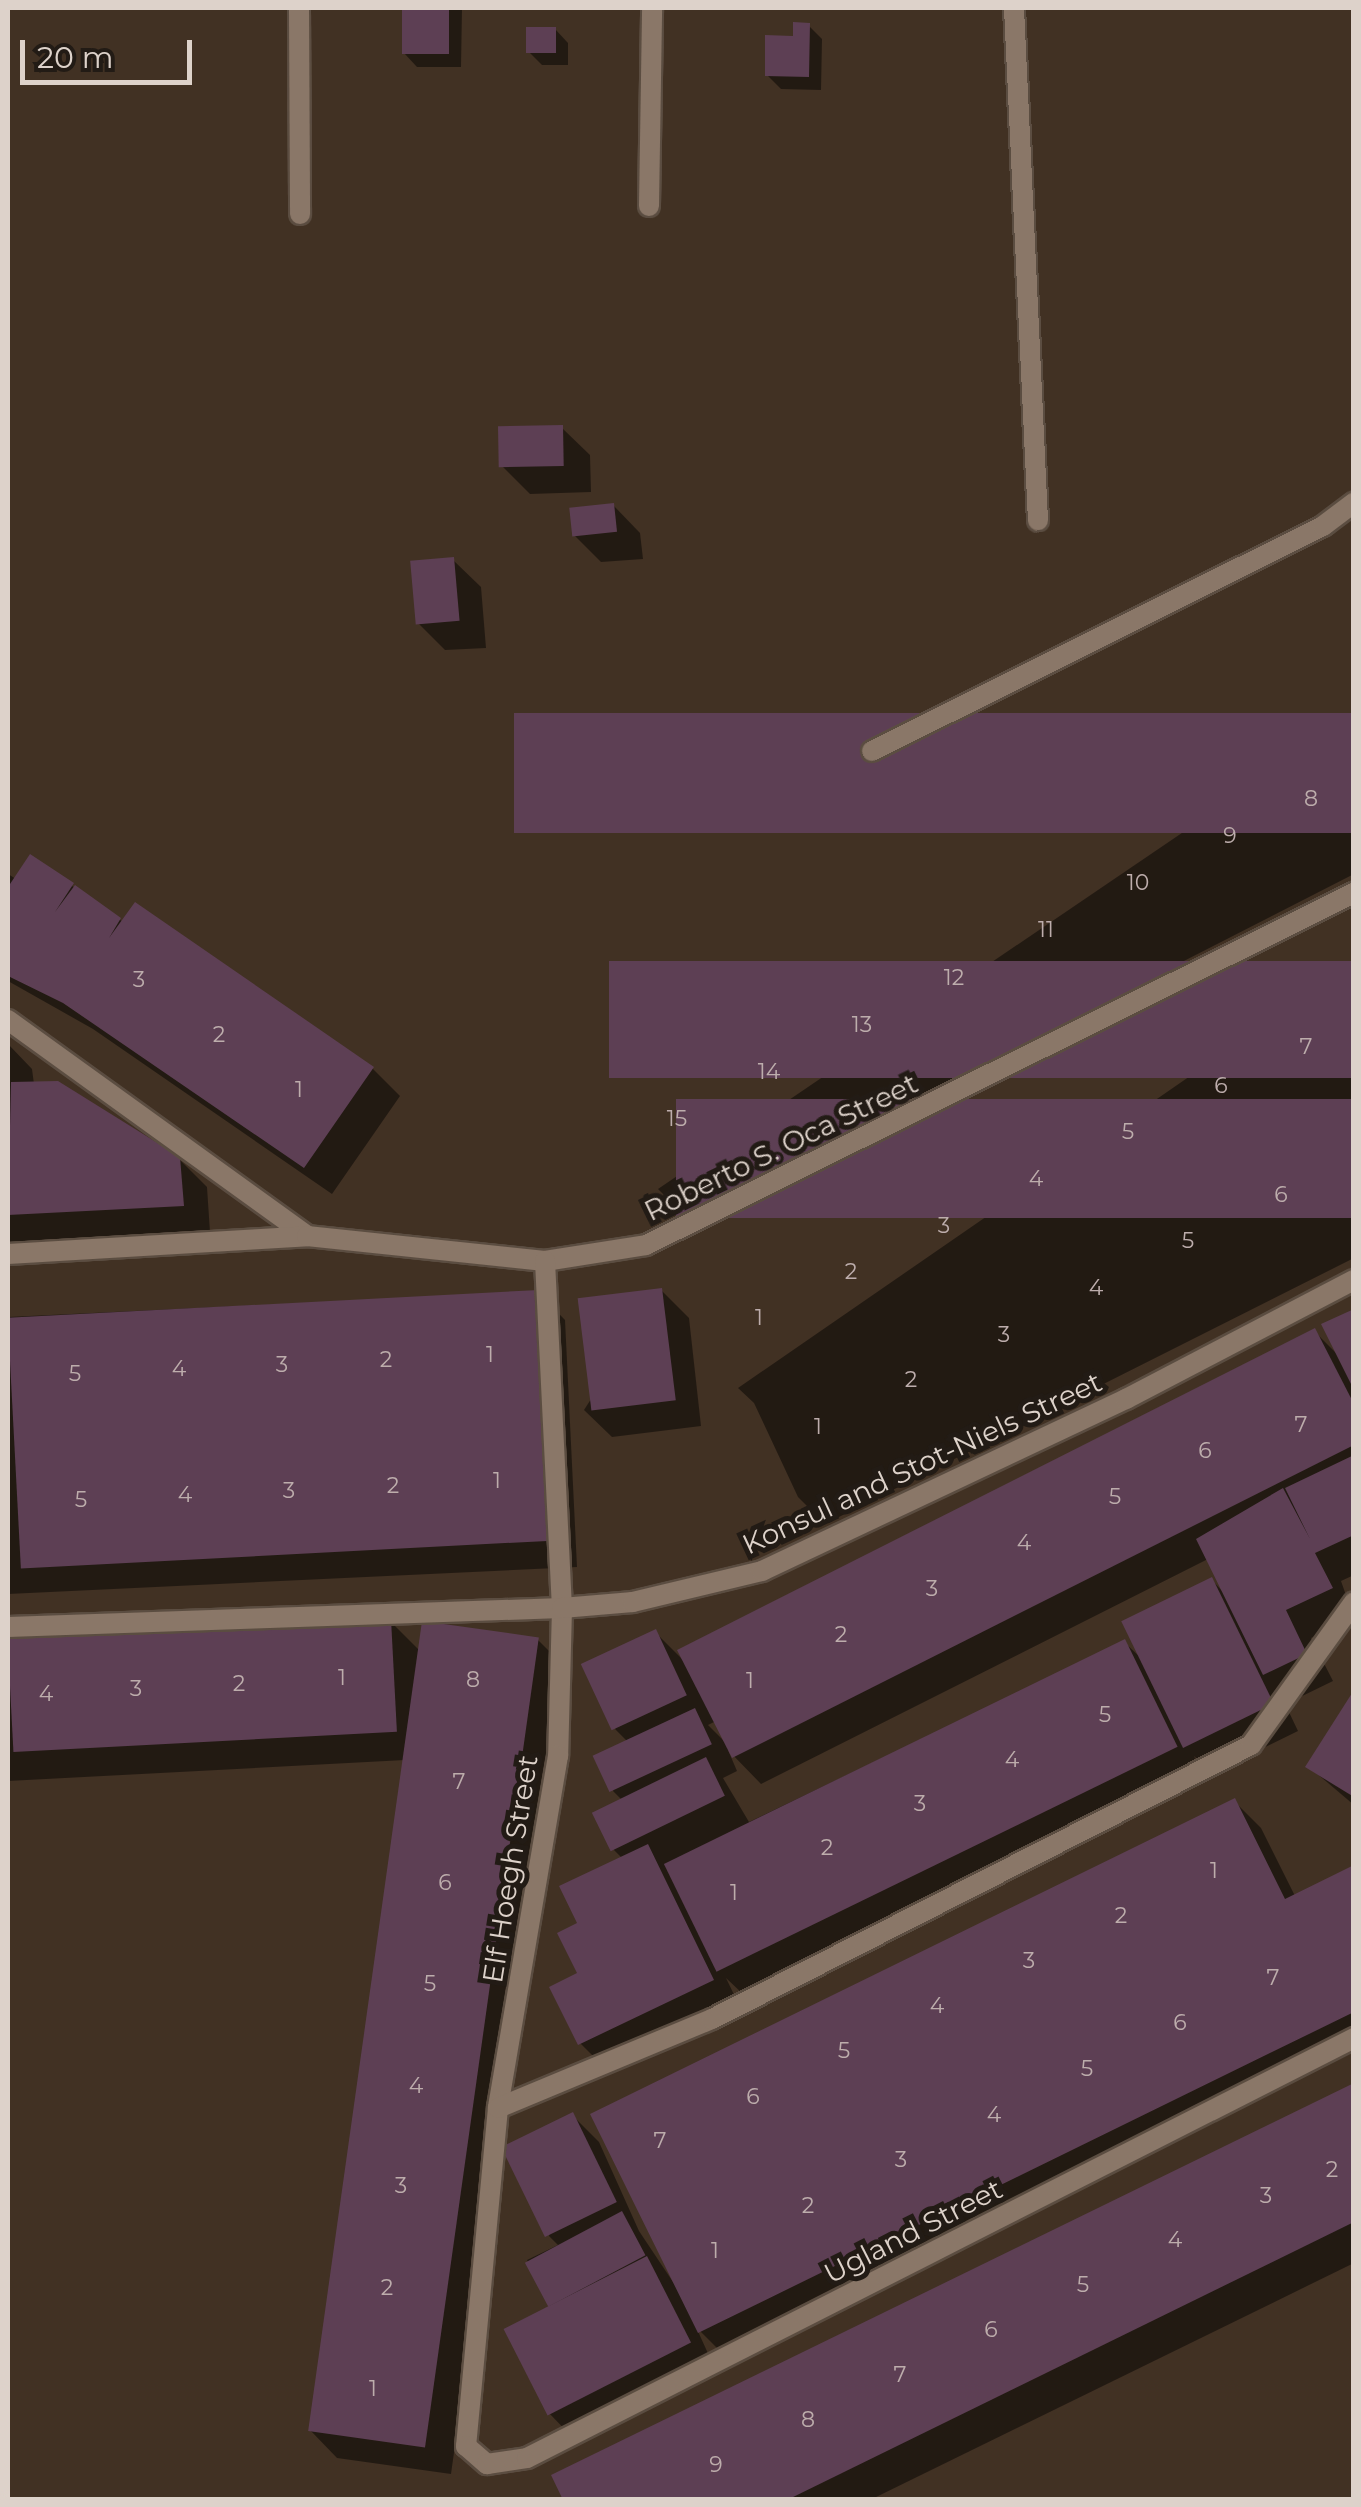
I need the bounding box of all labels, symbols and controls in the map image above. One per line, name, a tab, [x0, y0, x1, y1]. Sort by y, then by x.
scale bar	[25, 20, 198, 82]
text: 20 m	[37, 39, 114, 76]
house number: 8	[1304, 786, 1318, 812]
house number: 9	[1223, 823, 1237, 849]
house number: 10	[1127, 870, 1149, 896]
house number: 11	[1038, 917, 1054, 943]
house number: 12	[944, 965, 964, 991]
house number: 3	[133, 967, 145, 993]
house number: 13	[852, 1012, 872, 1038]
house number: 2	[213, 1022, 225, 1048]
house number: 7	[1300, 1034, 1312, 1060]
house number: 14	[758, 1059, 780, 1085]
street label: Roberto S. Oca Street	[639, 1066, 923, 1228]
house number: 6	[1214, 1073, 1228, 1099]
house number: 1	[295, 1077, 303, 1103]
house number: 15	[667, 1106, 687, 1132]
house number: 5	[1122, 1119, 1134, 1145]
house number: 4	[1029, 1166, 1043, 1192]
house number: 6	[1274, 1182, 1288, 1208]
house number: 3	[938, 1213, 950, 1239]
house number: 5	[1182, 1228, 1194, 1254]
house number: 2	[845, 1259, 857, 1285]
house number: 4	[1089, 1275, 1103, 1301]
house number: 1	[755, 1305, 763, 1331]
house number: 3	[998, 1322, 1010, 1348]
house number: 1	[486, 1342, 494, 1368]
house number: 2	[380, 1347, 392, 1373]
house number: 3	[276, 1352, 288, 1378]
house number: 4	[172, 1356, 186, 1382]
house number: 5	[69, 1361, 81, 1387]
street label: Konsul and Stot-Niels Street	[737, 1365, 1107, 1561]
house number: 2	[905, 1367, 917, 1393]
house number: 7	[1295, 1412, 1307, 1438]
house number: 1	[814, 1414, 822, 1440]
house number: 6	[1198, 1438, 1212, 1464]
house number: 1	[493, 1468, 501, 1494]
house number: 2	[387, 1473, 399, 1499]
house number: 3	[283, 1478, 295, 1504]
house number: 4	[178, 1482, 192, 1508]
house number: 5	[1109, 1484, 1121, 1510]
house number: 5	[75, 1487, 87, 1513]
house number: 4	[1017, 1530, 1031, 1556]
house number: 3	[926, 1576, 938, 1602]
house number: 2	[835, 1622, 847, 1648]
house number: 1	[338, 1665, 346, 1691]
house number: 8	[466, 1667, 480, 1693]
house number: 1	[746, 1668, 754, 1694]
house number: 2	[233, 1671, 245, 1697]
house number: 3	[130, 1676, 142, 1702]
house number: 4	[39, 1681, 53, 1707]
house number: 5	[1099, 1702, 1111, 1728]
house number: 4	[1005, 1747, 1019, 1773]
street label: Elf Hoegh Street	[475, 1753, 545, 1985]
house number: 7	[453, 1769, 465, 1795]
house number: 3	[914, 1791, 926, 1817]
house number: 2	[821, 1835, 833, 1861]
house number: 1	[1210, 1858, 1218, 1884]
house number: 6	[438, 1870, 452, 1896]
house number: 1	[730, 1880, 738, 1906]
house number: 2	[1115, 1903, 1127, 1929]
house number: 3	[1023, 1948, 1035, 1974]
house number: 7	[1267, 1965, 1279, 1991]
house number: 5	[424, 1971, 436, 1997]
house number: 4	[930, 1993, 944, 2019]
house number: 6	[1173, 2010, 1187, 2036]
house number: 5	[838, 2038, 850, 2064]
house number: 5	[1081, 2056, 1093, 2082]
house number: 4	[409, 2073, 423, 2099]
house number: 6	[746, 2084, 760, 2110]
house number: 4	[987, 2102, 1001, 2128]
house number: 7	[654, 2128, 666, 2154]
house number: 3	[895, 2147, 907, 2173]
house number: 2	[1326, 2157, 1338, 2183]
street label: Ugland Street	[818, 2172, 1008, 2290]
house number: 3	[395, 2173, 407, 2199]
house number: 3	[1260, 2183, 1272, 2209]
house number: 2	[802, 2193, 814, 2219]
house number: 4	[1168, 2227, 1182, 2253]
house number: 1	[711, 2238, 719, 2264]
house number: 5	[1077, 2272, 1089, 2298]
house number: 2	[381, 2275, 393, 2301]
house number: 6	[984, 2317, 998, 2343]
house number: 7	[894, 2362, 906, 2388]
house number: 1	[369, 2376, 377, 2402]
house number: 8	[801, 2407, 815, 2433]
house number: 9	[709, 2452, 723, 2478]

